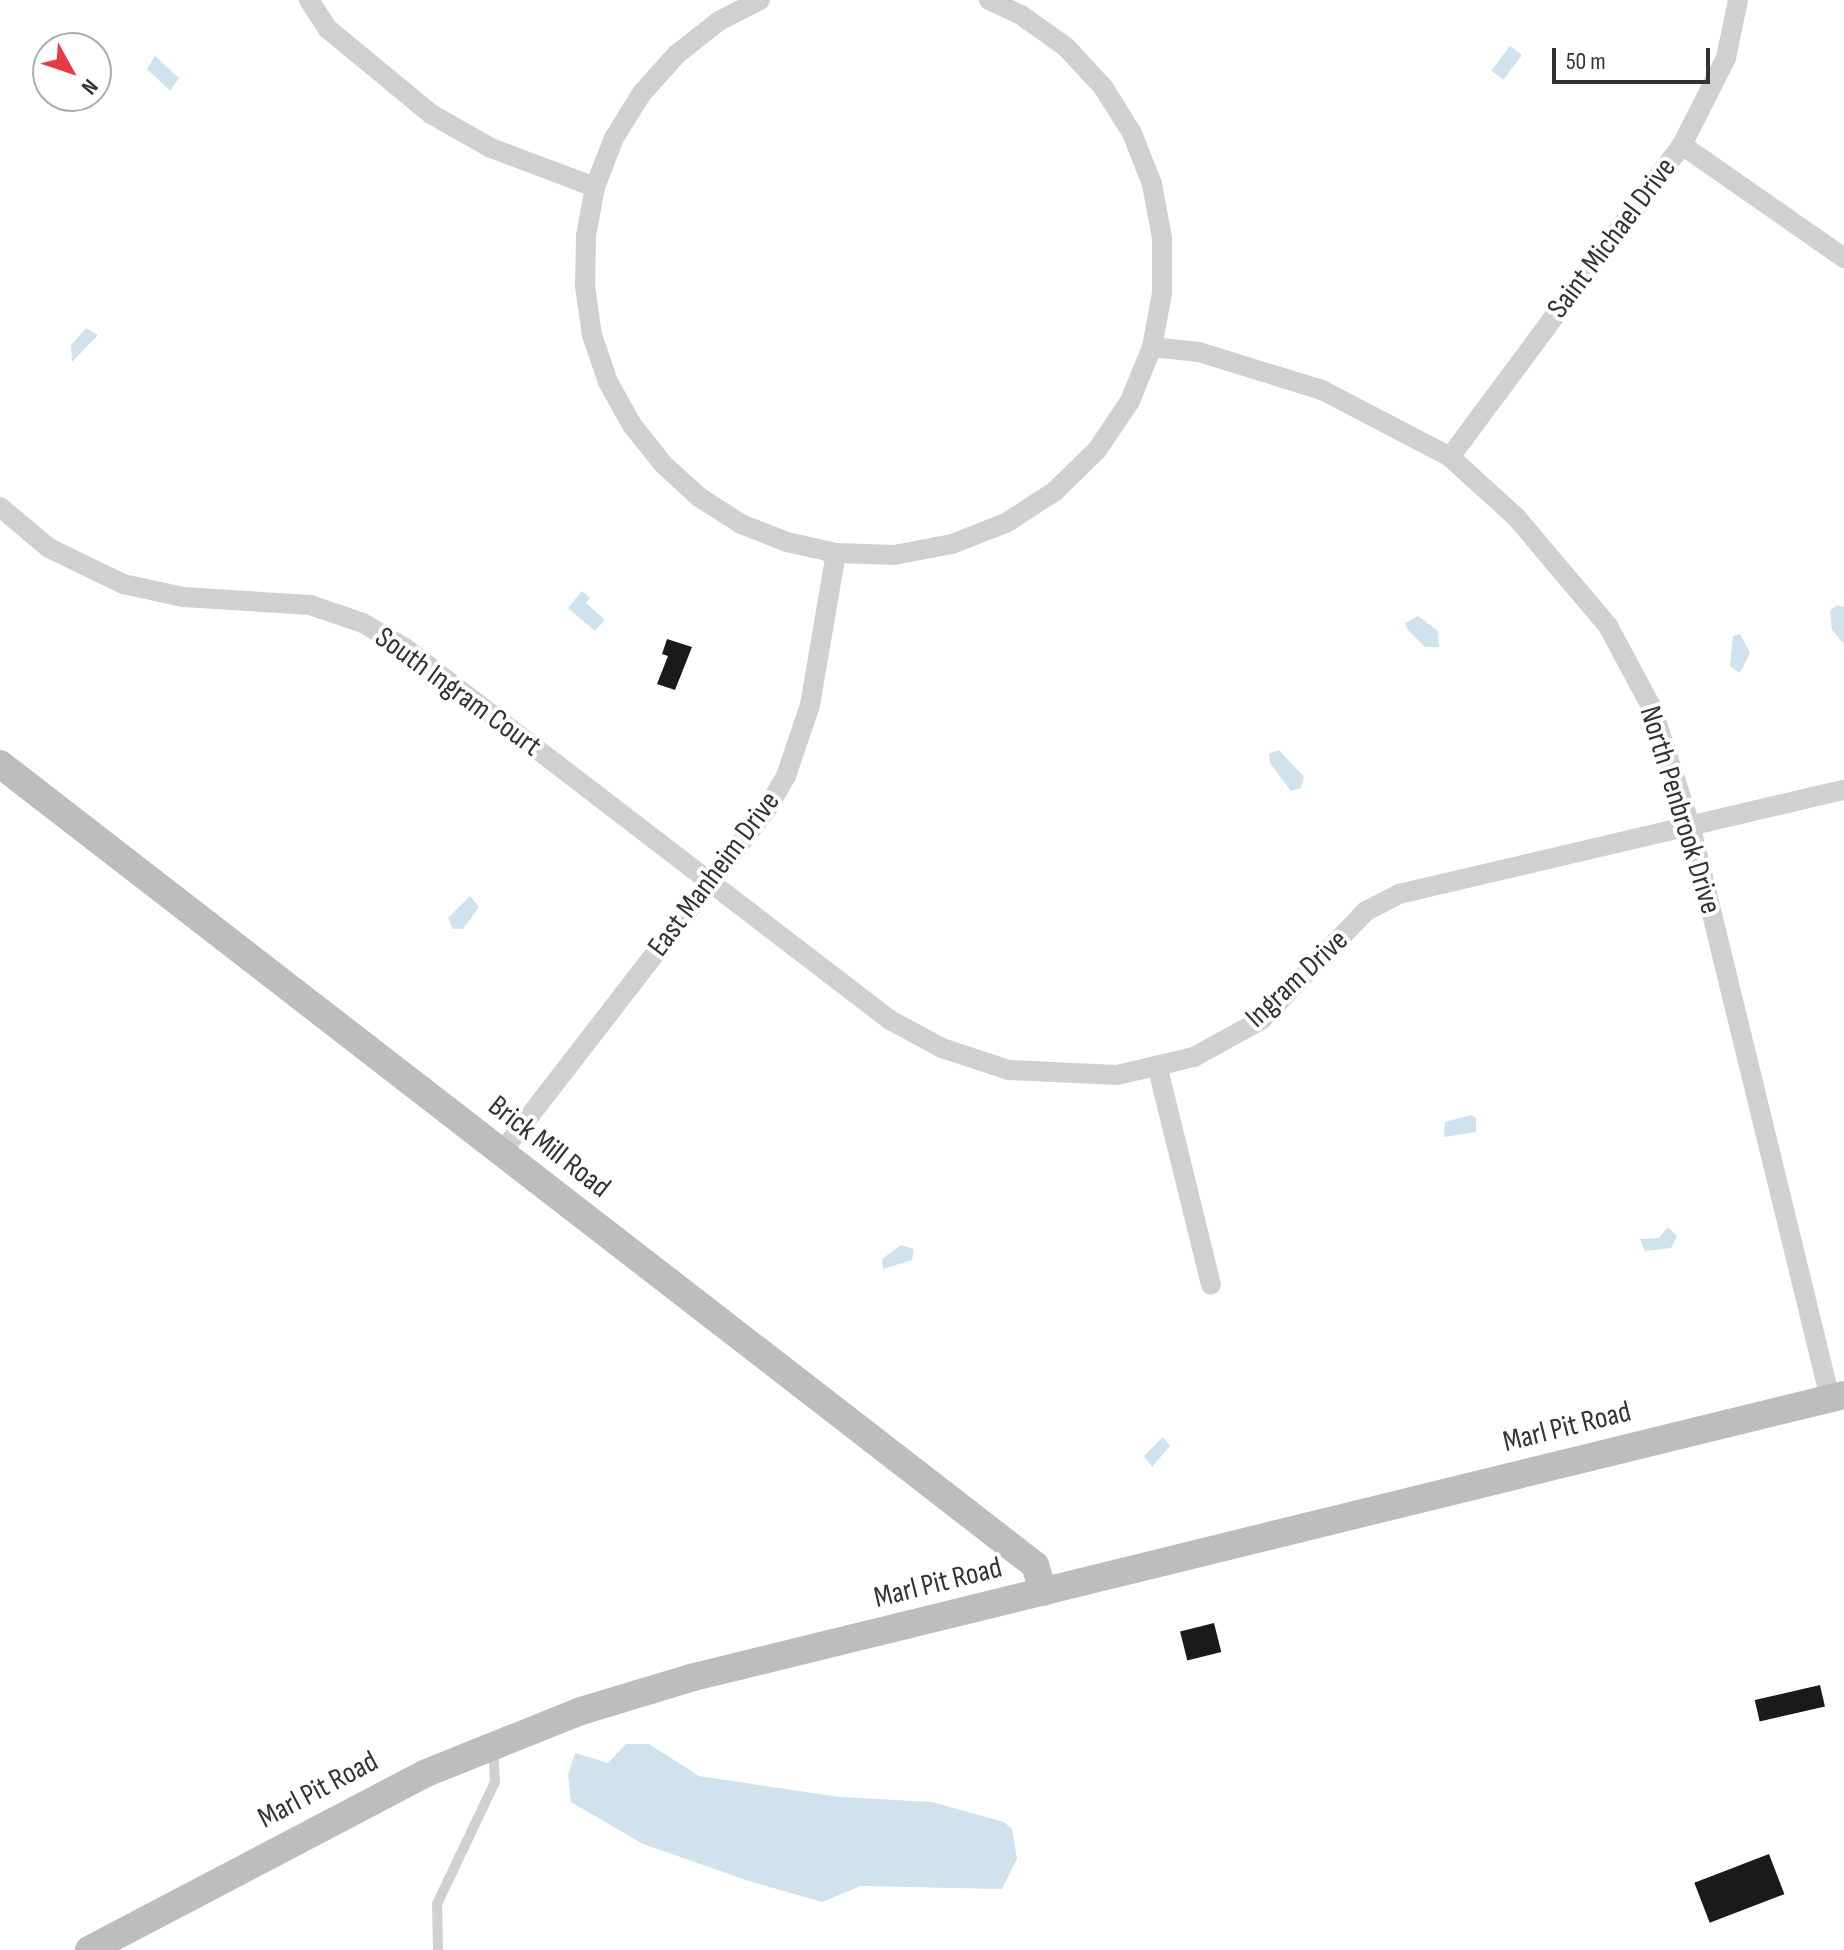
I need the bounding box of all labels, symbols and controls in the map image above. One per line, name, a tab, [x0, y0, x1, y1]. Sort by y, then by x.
north arrow	[32, 32, 112, 112]
scale bar	[1556, 32, 1714, 82]
text: 50 m	[1566, 47, 1606, 76]
text: N	[75, 73, 103, 100]
street label: Saint Michael Drive	[1540, 151, 1684, 325]
street label: South Ingram Court	[368, 620, 548, 764]
street label: North Penbrook Drive	[1631, 702, 1729, 918]
street label: East Manheim Drive	[640, 784, 788, 964]
street label: Ingram Drive	[1238, 923, 1356, 1035]
street label: Brick Mill Road	[481, 1088, 617, 1206]
street label: Marl Pit Road	[1499, 1394, 1635, 1460]
street label: Marl Pit Road	[870, 1550, 1006, 1616]
street label: Marl Pit Road	[252, 1743, 384, 1837]

